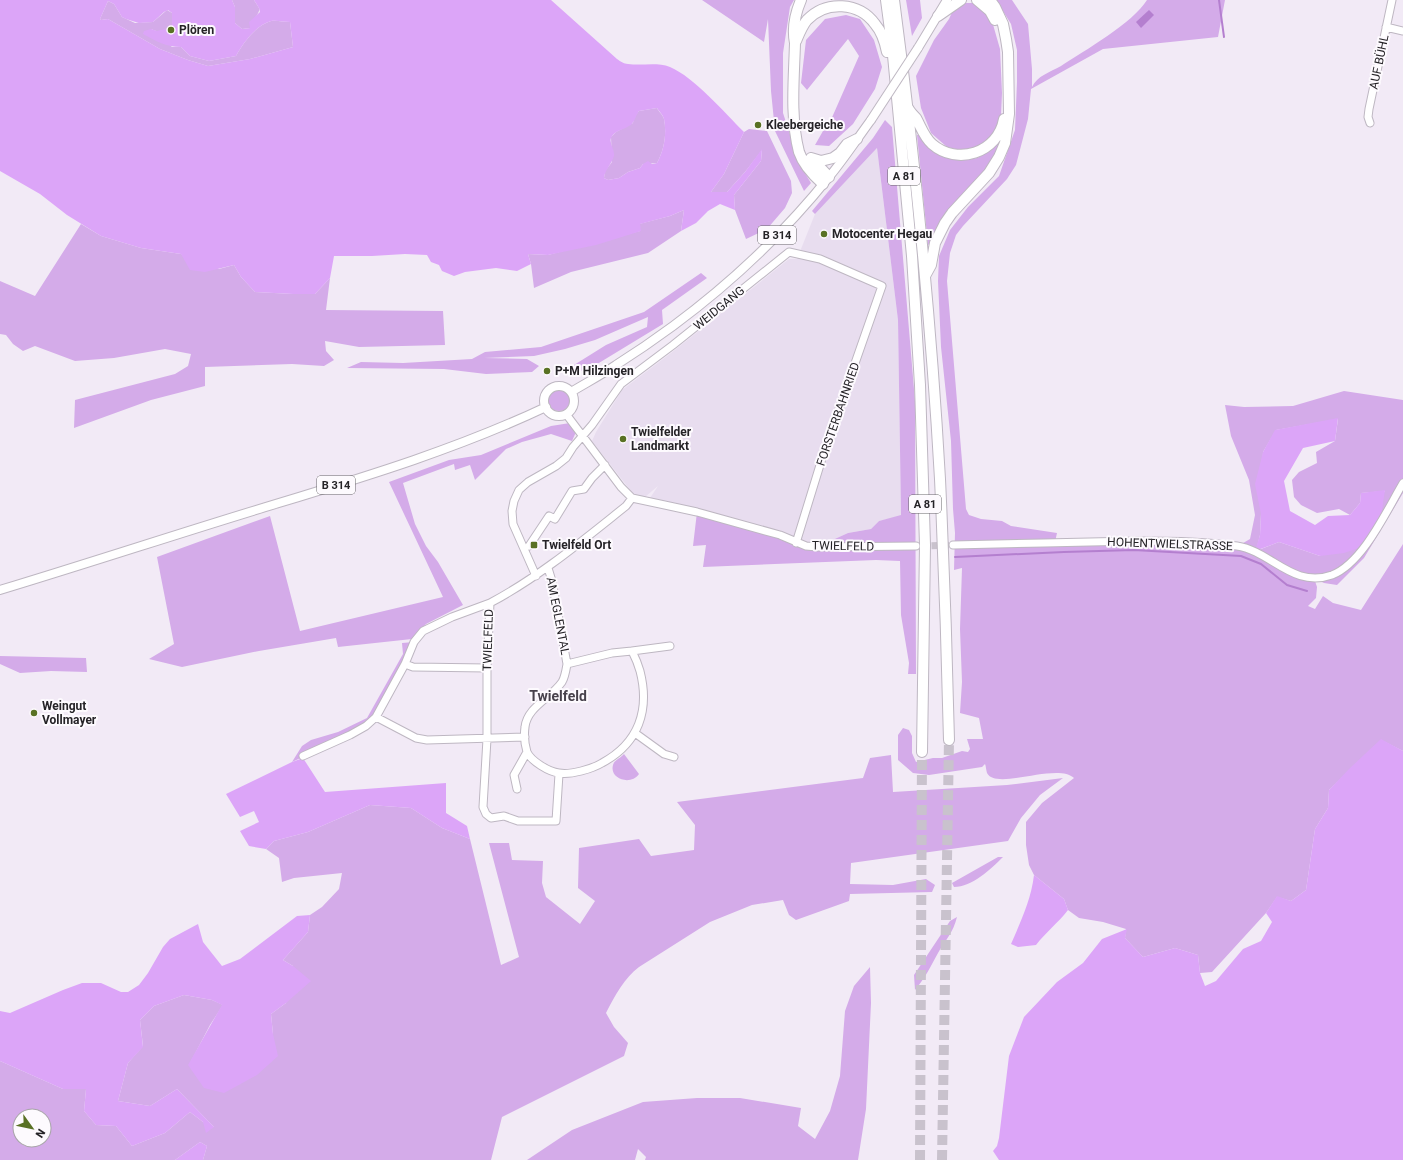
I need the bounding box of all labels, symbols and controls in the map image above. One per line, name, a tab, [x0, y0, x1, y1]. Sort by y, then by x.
place label: Plören	[179, 23, 214, 37]
marker: Plören	[166, 25, 176, 35]
street label: AUF BÜHL	[1365, 33, 1392, 91]
place label: Kleebergeiche	[766, 118, 844, 132]
marker: Kleebergeiche	[753, 120, 763, 130]
road number: A 81	[888, 167, 920, 185]
road number: B 314	[758, 226, 796, 244]
place label: Motocenter Hegau	[832, 227, 933, 241]
marker: Motocenter Hegau	[819, 229, 829, 239]
street label: WEIDGANG	[691, 283, 747, 333]
street label: FORSTERBAHNRIED	[814, 360, 862, 468]
place label: P+M Hilzingen	[555, 364, 634, 378]
marker: P+M Hilzingen	[542, 366, 552, 376]
place label: Twielfelder Landmarkt	[631, 425, 692, 453]
marker: Twielfelder Landmarkt	[618, 434, 628, 444]
road number: B 314	[317, 476, 355, 494]
road number: A 81	[909, 495, 941, 513]
street label: HOHENTWIELSTRASSE	[1107, 535, 1233, 553]
place label: Twielfeld Ort	[542, 538, 611, 552]
street label: TWIELFELD	[812, 538, 874, 554]
marker: Twielfeld Ort	[529, 540, 539, 550]
street label: AM EGLENTAL	[544, 576, 573, 657]
street label: TWIELFELD	[480, 609, 496, 671]
district label: Twielfeld	[529, 688, 587, 704]
place label: Weingut Vollmayer	[42, 699, 97, 727]
marker: Weingut Vollmayer	[29, 708, 39, 718]
north arrow	[12, 1108, 52, 1148]
text: N	[32, 1126, 48, 1140]

